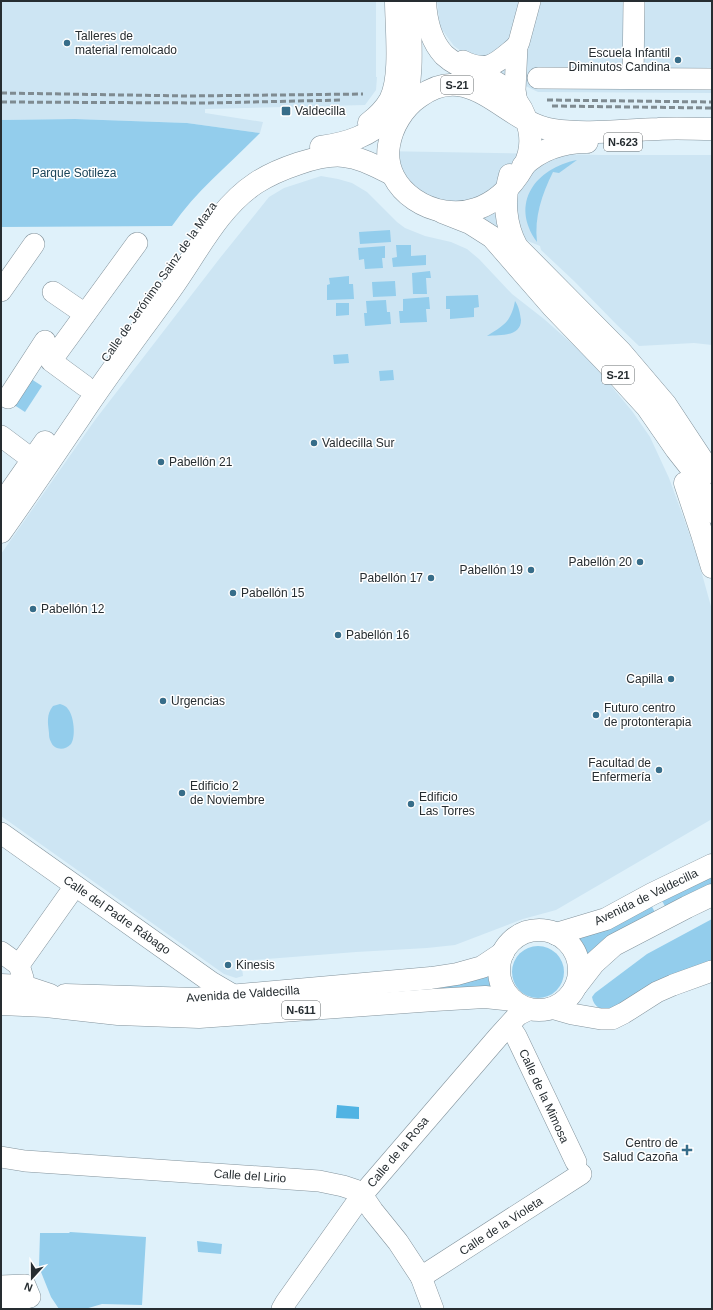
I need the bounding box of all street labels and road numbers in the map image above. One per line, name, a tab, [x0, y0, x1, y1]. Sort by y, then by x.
road number: S-21	[441, 76, 473, 94]
road number: N-623	[604, 133, 642, 151]
street label: Calle de Jerónimo Sainz de la Maza	[98, 199, 220, 365]
road number: S-21	[602, 366, 634, 384]
street label: Avenida de Valdecilla	[592, 866, 700, 928]
street label: Calle del Padre Rábago	[61, 873, 173, 957]
street label: Avenida de Valdecilla	[186, 983, 300, 1005]
road number: N-611	[282, 1001, 320, 1019]
street label: Calle de la Mimosa	[516, 1047, 572, 1145]
street label: Calle de la Rosa	[364, 1114, 432, 1190]
street label: Calle del Lirio	[213, 1166, 287, 1186]
street label: Calle de la Violeta	[457, 1194, 546, 1258]

